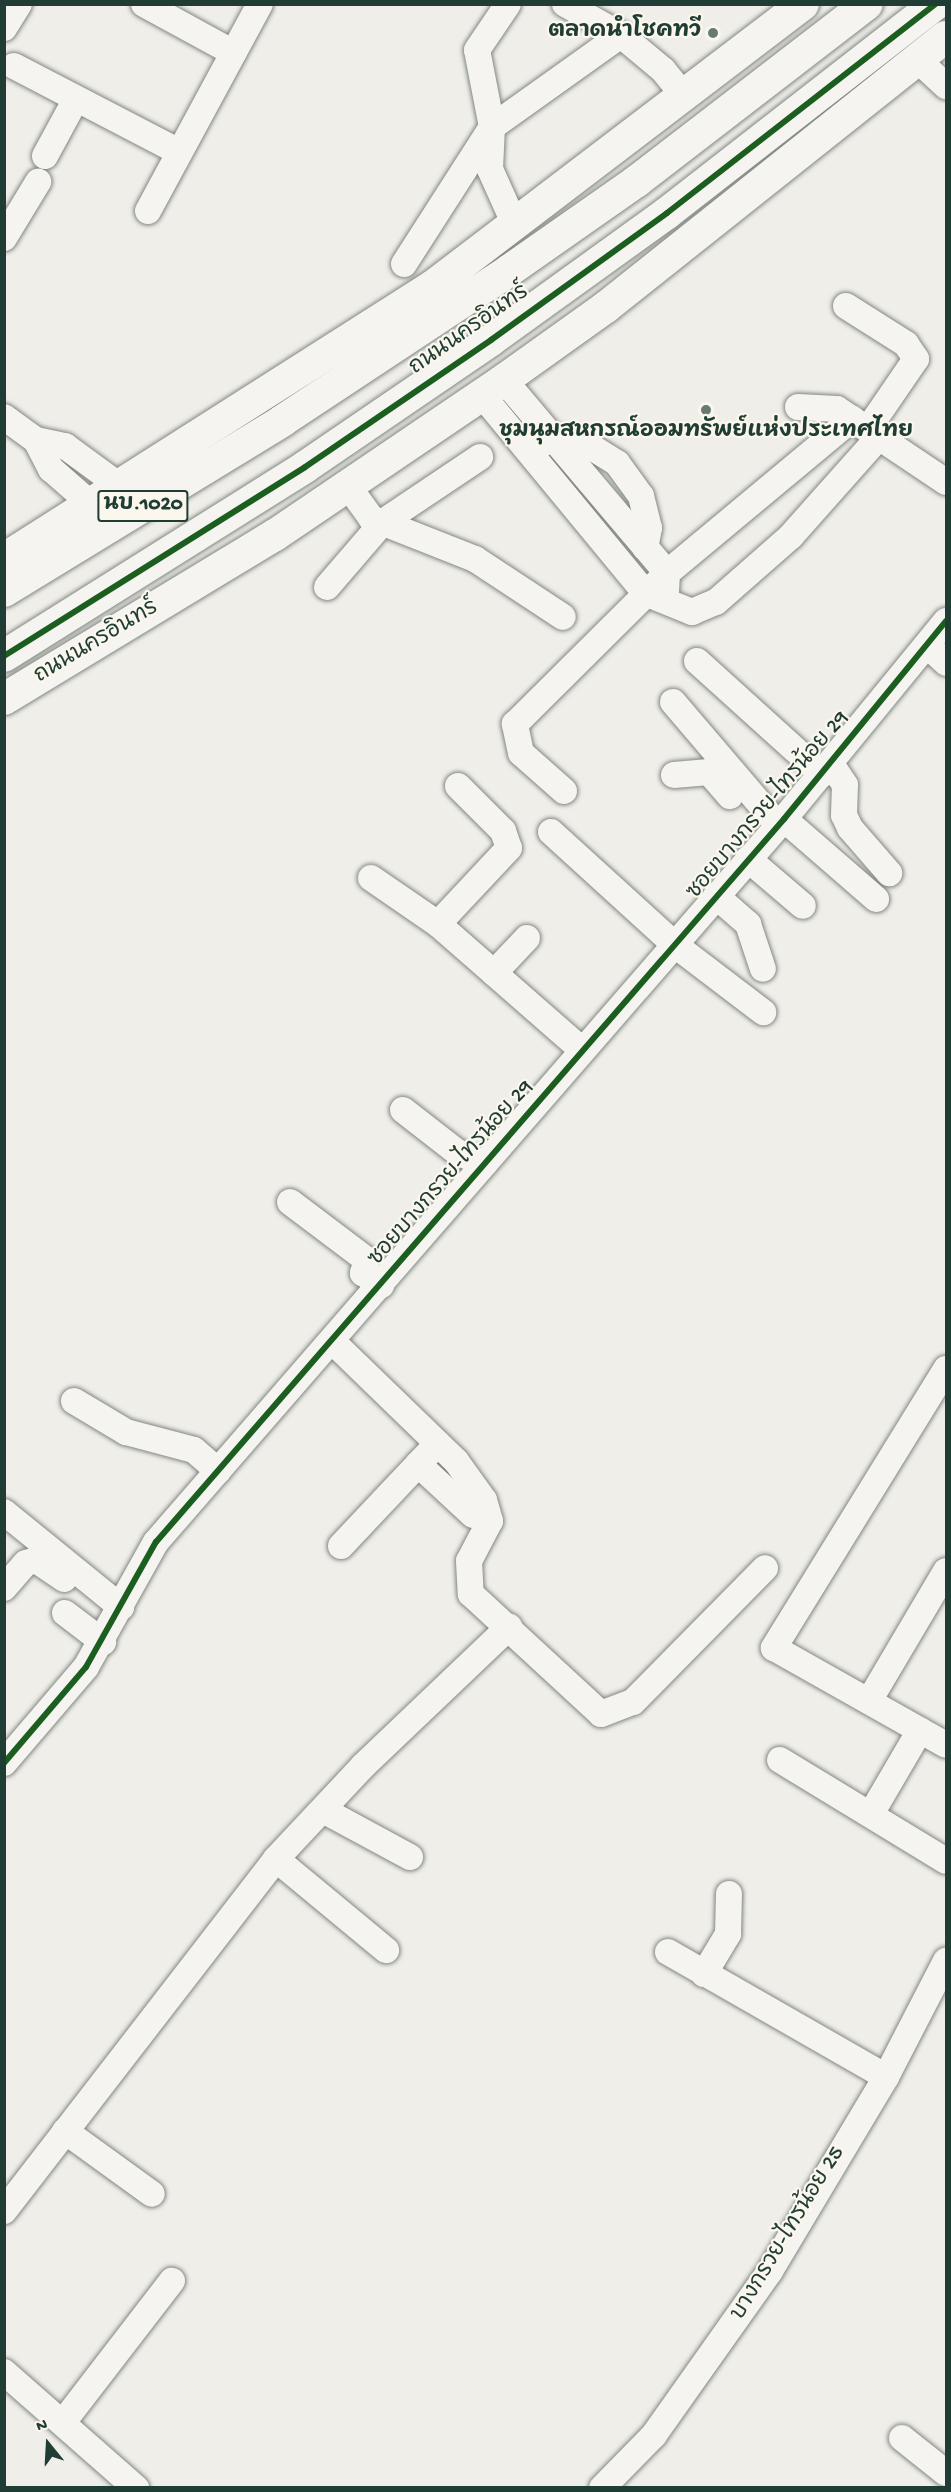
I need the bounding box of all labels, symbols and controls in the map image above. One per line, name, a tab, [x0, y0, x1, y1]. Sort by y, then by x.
place label: ตลาดนำโชคทวี	[548, 20, 701, 46]
marker: ตลาดนำโชคทวี	[706, 26, 720, 40]
street label: ถนนนครอินทร์	[405, 280, 535, 382]
marker: ชุมนุมสหกรณ์ออมทรัพย์แห่งประเทศไทย	[699, 403, 713, 417]
place label: ชุมนุมสหกรณ์ออมทรัพย์แห่งประเทศไทย	[499, 420, 913, 446]
road number: นบ.1020	[96, 488, 190, 524]
street label: ถนนนครอินทร์	[30, 596, 164, 690]
street label: ซอยบางกรวย-ไทรน้อย 29	[682, 706, 856, 906]
street label: ซอยบางกรวย-ไทรน้อย 29	[364, 1075, 540, 1273]
street label: บางกรวย-ไทรน้อย 25	[727, 2142, 851, 2326]
north arrow	[18, 2414, 78, 2474]
text: N	[34, 2416, 50, 2437]

